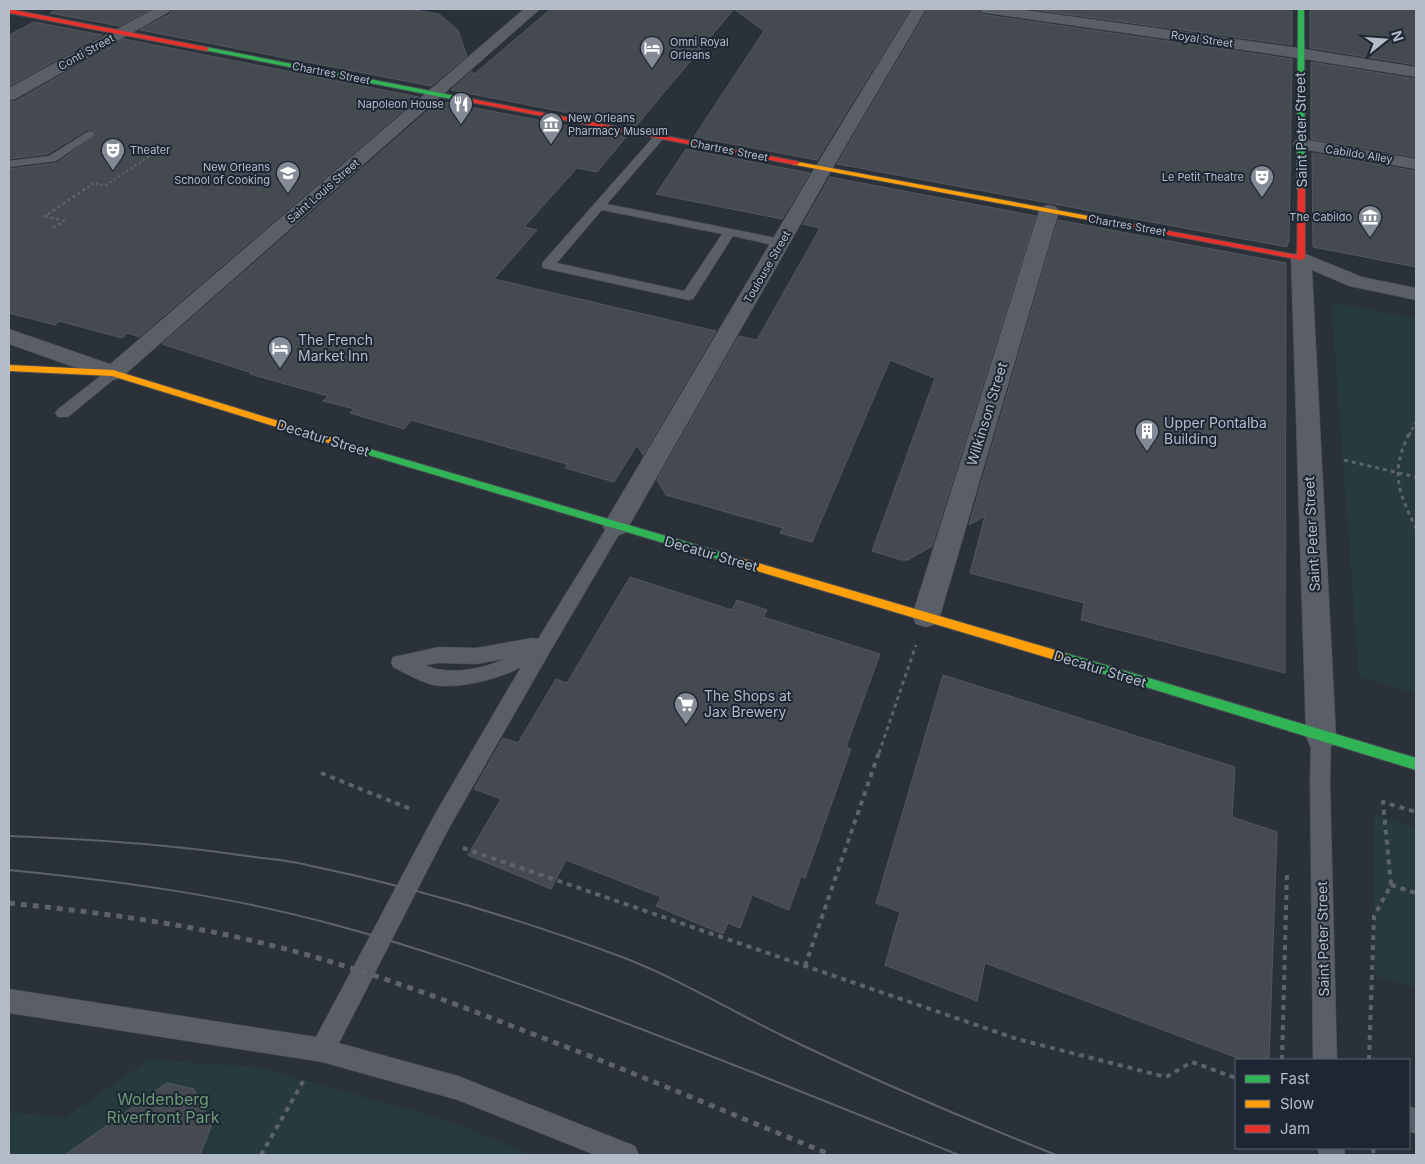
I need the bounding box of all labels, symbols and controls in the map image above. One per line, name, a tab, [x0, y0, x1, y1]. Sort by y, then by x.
north arrow	[1360, 15, 1410, 65]
street label: Royal Street	[1170, 28, 1234, 50]
text: N	[1388, 28, 1408, 44]
street label: Conti Street	[56, 31, 117, 73]
hotel icon: Omni Royal Orleans	[639, 35, 665, 69]
place label: Omni Royal Orleans	[670, 35, 729, 62]
street label: Chartres Street	[291, 59, 371, 87]
street label: Saint Peter Street	[1291, 72, 1310, 188]
restaurant icon: Napoleon House	[448, 91, 474, 125]
place label: Napoleon House	[357, 97, 444, 111]
museum icon: New Orleans Pharmacy Museum	[538, 111, 564, 145]
place label: New Orleans Pharmacy Museum	[568, 111, 668, 138]
street label: Chartres Street	[689, 136, 769, 164]
theatre icon: Theater	[100, 137, 126, 171]
street label: Cabildo Alley	[1324, 142, 1394, 166]
place label: Theater	[130, 143, 170, 157]
street label: Saint Louis Street	[284, 156, 362, 226]
place label: New Orleans School of Cooking	[174, 160, 270, 187]
school or university icon: New Orleans School of Cooking	[275, 160, 301, 194]
theatre icon: Le Petit Theatre	[1249, 164, 1275, 198]
place label: Le Petit Theatre	[1162, 170, 1244, 184]
museum icon: The Cabildo	[1357, 204, 1383, 238]
place label: The Cabildo	[1289, 210, 1352, 224]
street label: Chartres Street	[1087, 211, 1167, 239]
street label: Toulouse Street	[741, 228, 794, 306]
place label: The French Market Inn	[298, 331, 373, 364]
hotel icon: The French Market Inn	[267, 335, 293, 369]
street label: Wilkinson Street	[963, 360, 1010, 468]
place label: Upper Pontalba Building	[1164, 414, 1267, 447]
street label: Decatur Street	[275, 415, 372, 460]
building icon: Upper Pontalba Building	[1134, 418, 1160, 452]
street label: Saint Peter Street	[1300, 476, 1323, 592]
street label: Decatur Street	[663, 532, 760, 575]
street label: Decatur Street	[1052, 646, 1149, 691]
place label: The Shops at Jax Brewery	[704, 687, 792, 720]
supermarket icon: The Shops at Jax Brewery	[673, 691, 699, 725]
street label: Saint Peter Street	[1313, 881, 1332, 997]
legend	[1235, 1059, 1410, 1149]
text: Fast	[1280, 1069, 1310, 1088]
park label: Woldenberg Riverfront Park	[106, 1089, 220, 1127]
text: Slow	[1280, 1094, 1314, 1113]
text: Jam	[1280, 1119, 1310, 1138]

